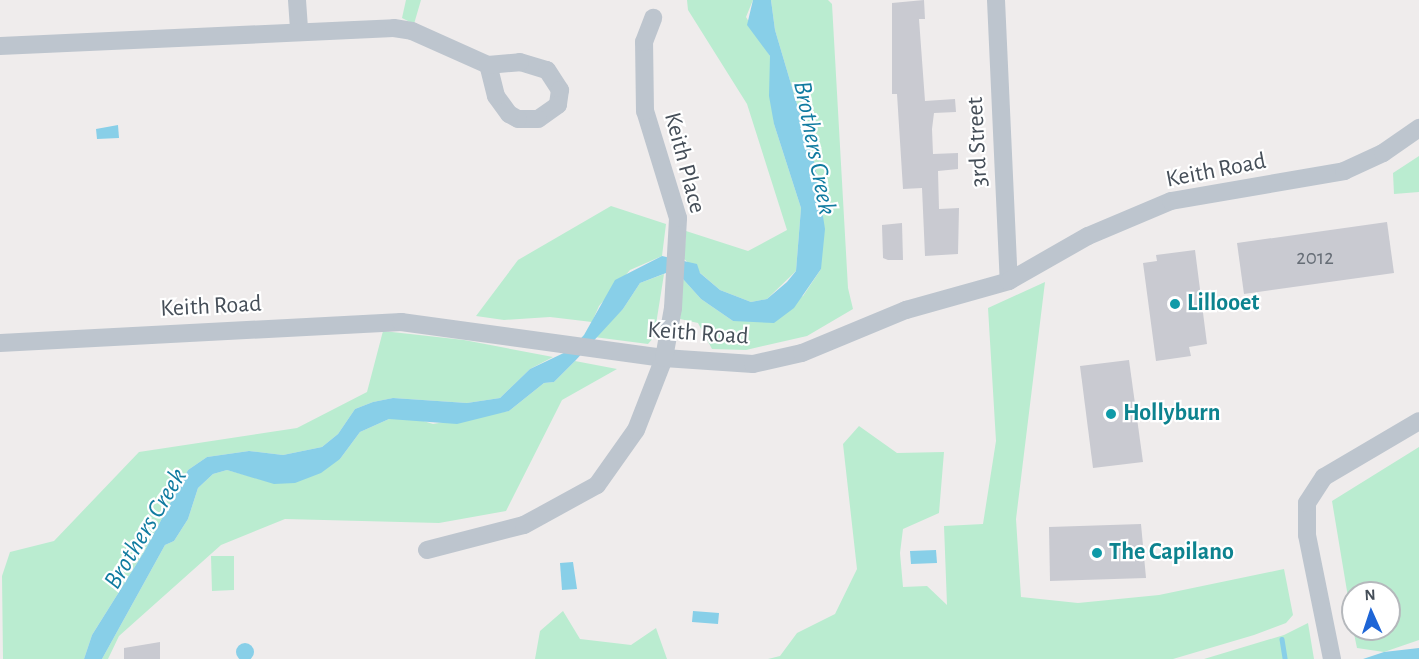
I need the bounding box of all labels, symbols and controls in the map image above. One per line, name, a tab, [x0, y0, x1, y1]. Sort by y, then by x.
water label: Brothers Creek	[786, 78, 842, 218]
street label: 3rd Street	[961, 96, 995, 188]
street label: Keith Place	[657, 109, 711, 217]
street label: Keith Road	[1164, 147, 1268, 195]
house number: 2012	[1296, 245, 1334, 271]
street label: Keith Road	[160, 290, 262, 324]
place label: Lillooet	[1187, 290, 1259, 318]
marker: Lillooet	[1168, 297, 1182, 311]
street label: Keith Road	[646, 316, 750, 352]
place label: Hollyburn	[1123, 400, 1220, 428]
marker: Hollyburn	[1104, 407, 1118, 421]
water label: Brothers Creek	[98, 463, 194, 595]
place label: The Capilano	[1109, 539, 1234, 567]
marker: The Capilano	[1090, 546, 1104, 560]
north arrow	[1341, 581, 1401, 641]
text: N	[1364, 587, 1376, 603]

